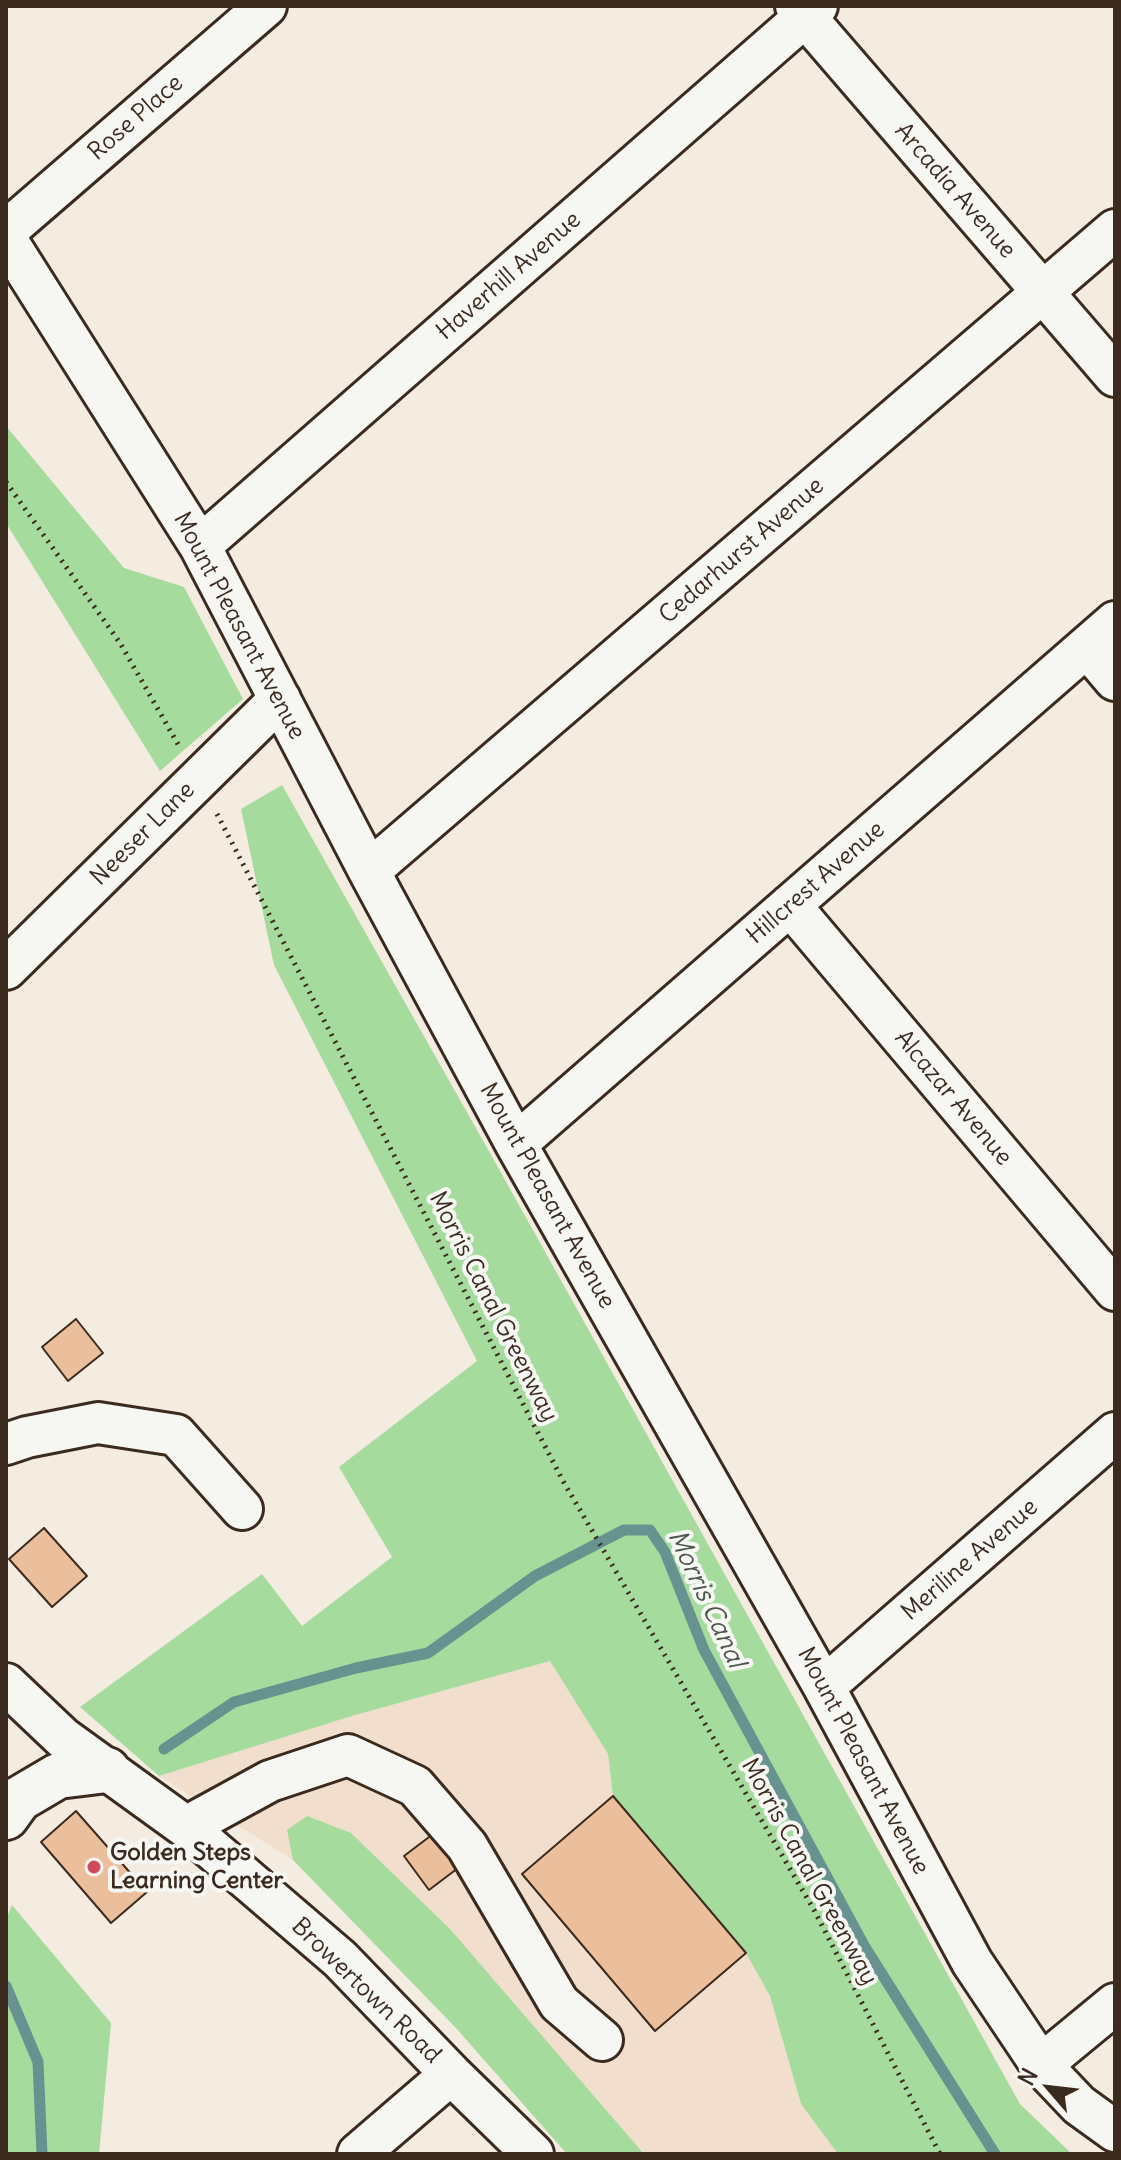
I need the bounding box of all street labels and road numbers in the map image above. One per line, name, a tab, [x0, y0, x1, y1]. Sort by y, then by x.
street label: Rose Place	[83, 69, 189, 167]
street label: Arcadia Avenue	[888, 117, 1022, 265]
street label: Haverhill Avenue	[431, 206, 587, 346]
street label: Cedarhurst Avenue	[654, 472, 830, 630]
street label: Mount Pleasant Avenue	[167, 507, 311, 745]
street label: Neeser Lane	[85, 776, 201, 892]
street label: Hillcrest Avenue	[741, 815, 891, 951]
street label: Alcazar Avenue	[888, 1025, 1018, 1171]
street label: Mount Pleasant Avenue	[473, 1078, 621, 1314]
street label: Morris Canal Greenway	[422, 1187, 564, 1427]
street label: Meriline Avenue	[896, 1493, 1044, 1627]
street label: Mount Pleasant Avenue	[791, 1642, 935, 1880]
street label: Morris Canal Greenway	[735, 1754, 883, 1990]
street label: Browertown Road	[285, 1912, 447, 2070]

